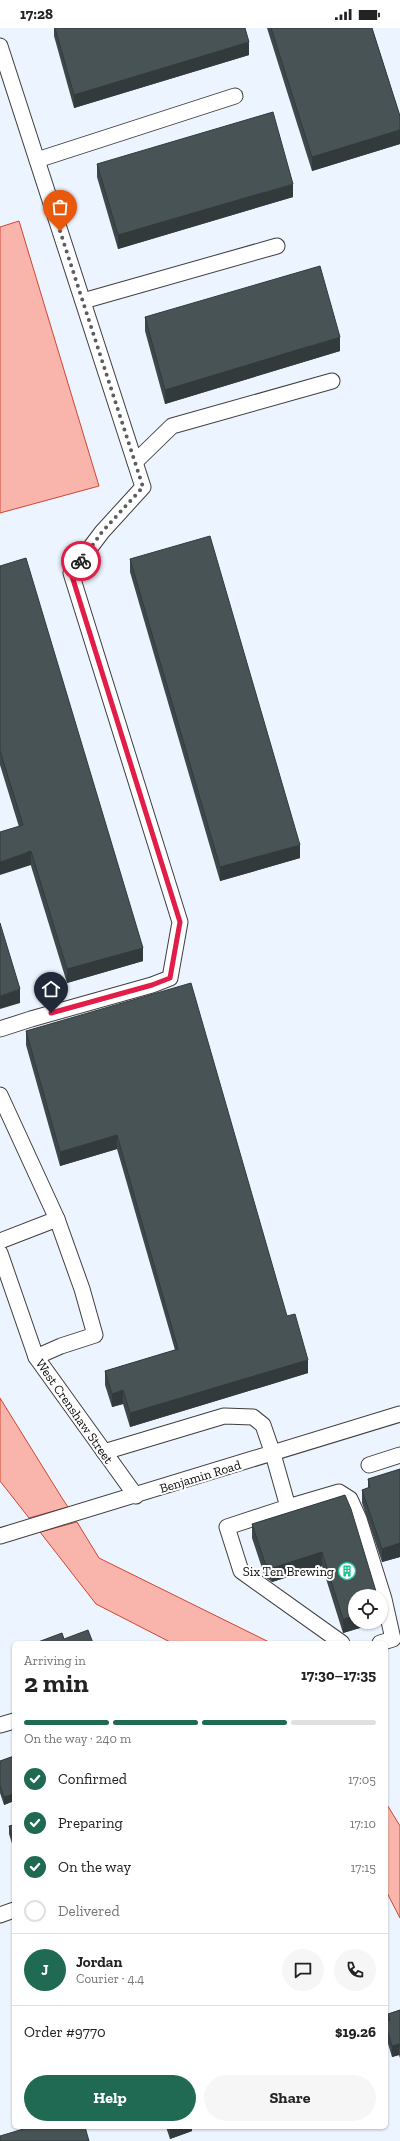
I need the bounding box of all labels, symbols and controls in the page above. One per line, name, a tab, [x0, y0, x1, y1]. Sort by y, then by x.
text: 17:28	[20, 5, 53, 23]
pin	[43, 190, 77, 231]
icon: bag	[49, 196, 71, 218]
courier	[61, 541, 101, 581]
icon: bike	[70, 550, 92, 572]
pin	[34, 972, 68, 1013]
icon: home	[40, 978, 62, 1000]
street label: West Crenshaw Street	[33, 1356, 117, 1467]
street label: Benjamin Road	[158, 1457, 243, 1497]
building icon: Six Ten Brewing	[337, 1561, 357, 1581]
place label: Six Ten Brewing	[243, 1564, 334, 1579]
map controls	[348, 1589, 388, 1629]
button: locate	[348, 1589, 388, 1629]
text: Arriving in	[24, 1653, 86, 1668]
text: 17:30–17:35	[301, 1666, 376, 1684]
text: 2 min	[24, 1667, 89, 1699]
text: On the way · 240 m	[24, 1731, 131, 1746]
icon: check	[24, 1768, 46, 1790]
text: Confirmed	[58, 1770, 127, 1788]
text: 17:05	[348, 1772, 376, 1787]
icon: check	[24, 1812, 46, 1834]
text: Preparing	[58, 1814, 123, 1832]
text: 17:10	[350, 1816, 376, 1831]
icon: check	[24, 1856, 46, 1878]
text: On the way	[58, 1858, 131, 1876]
text: 17:15	[351, 1860, 376, 1875]
text: Delivered	[58, 1902, 120, 1920]
button: chat	[282, 1949, 324, 1991]
button: phone	[334, 1949, 376, 1991]
text: Jordan	[76, 1953, 122, 1971]
text: J	[41, 1961, 49, 1979]
text: Courier · 4.4	[76, 1971, 144, 1986]
text: Order #9770	[24, 2023, 106, 2041]
text: $19.26	[335, 2023, 376, 2041]
button: Help	[24, 2075, 196, 2121]
button: Share	[204, 2075, 376, 2121]

